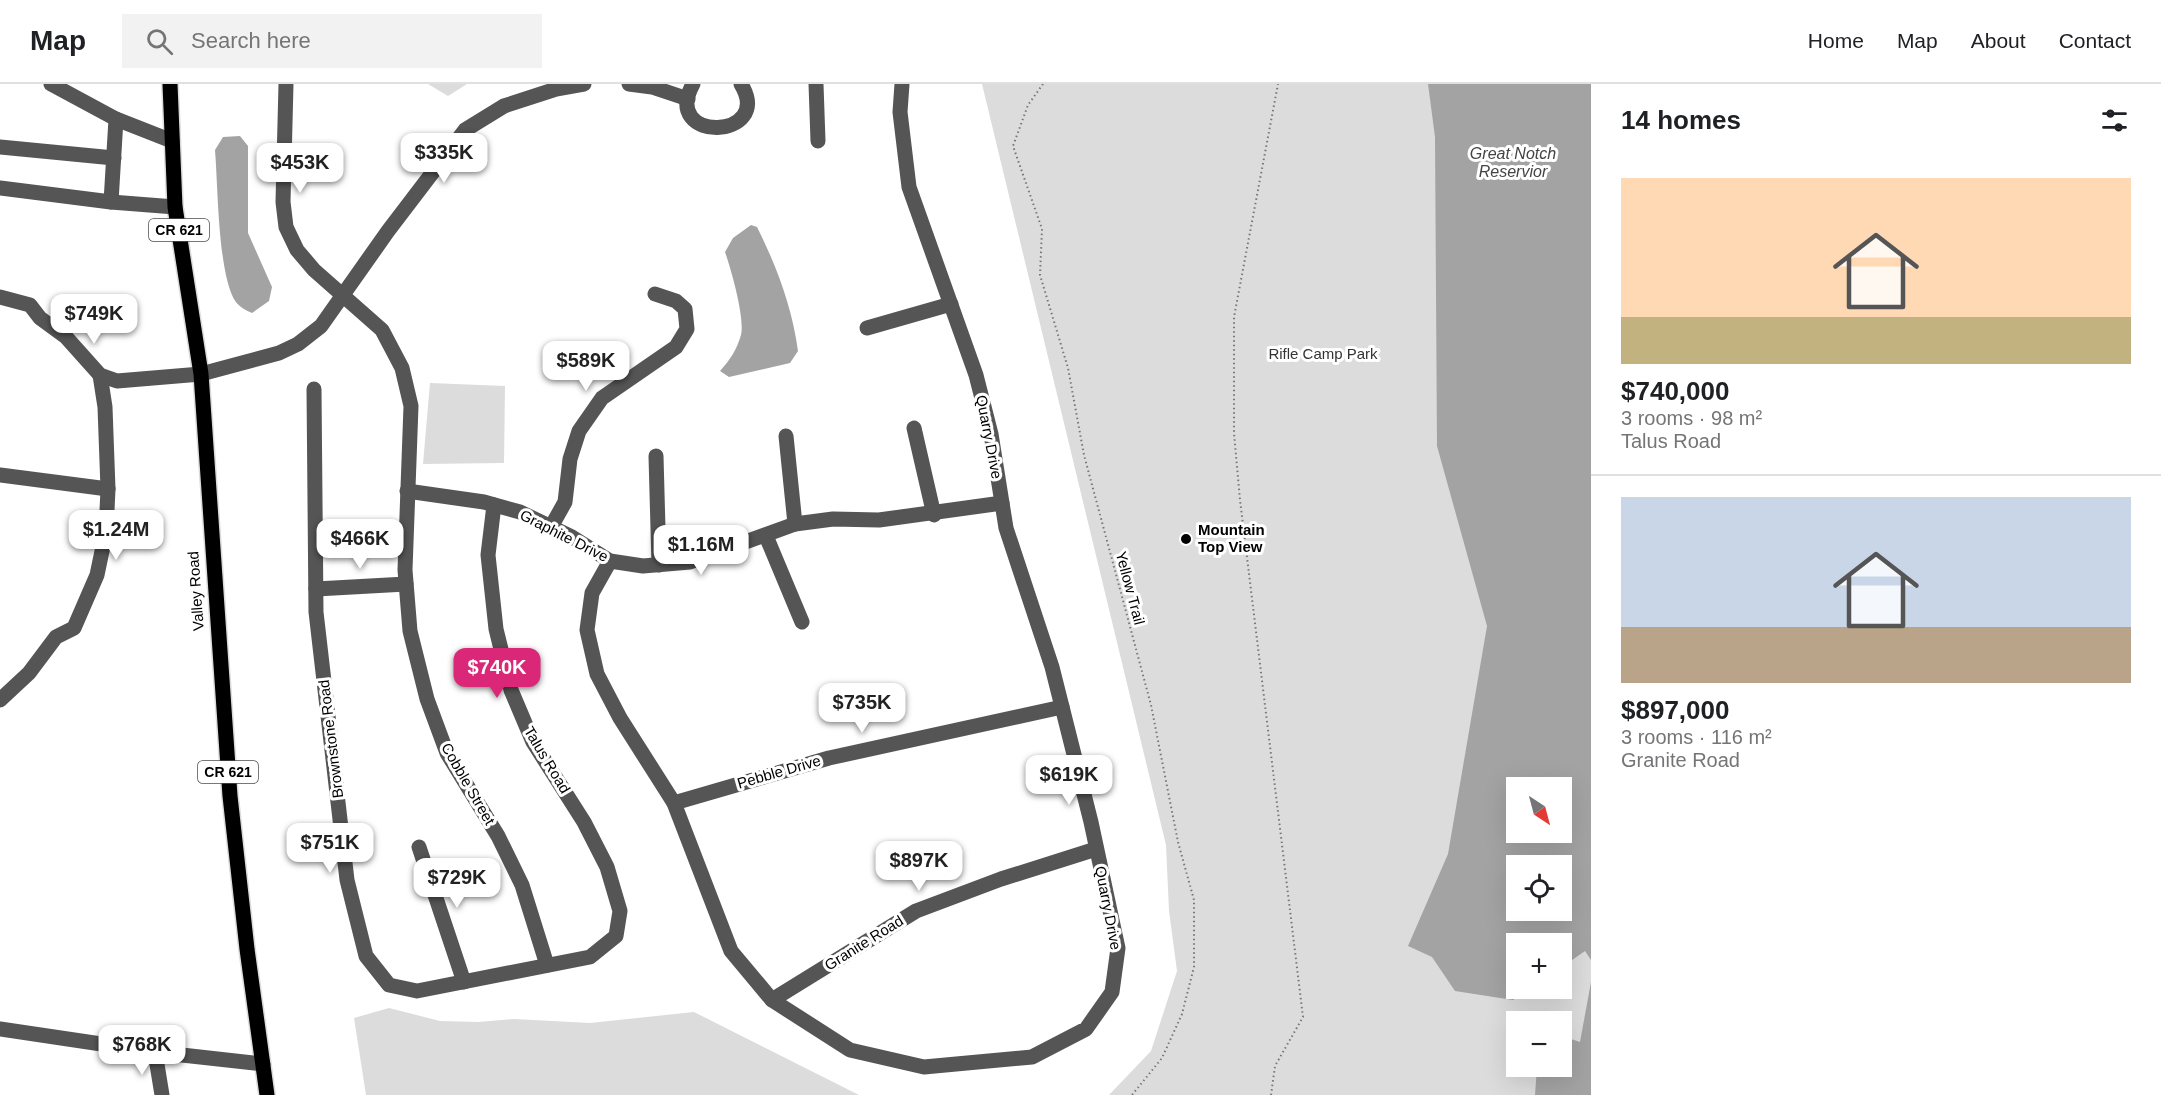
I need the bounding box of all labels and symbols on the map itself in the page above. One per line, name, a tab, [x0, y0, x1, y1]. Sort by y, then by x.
pin: $335K	[402, 133, 486, 184]
pin: $453K	[258, 143, 342, 194]
water label: Great Notch Reservior	[1470, 145, 1556, 180]
road number: CR 621	[149, 219, 209, 241]
pin: $749K	[52, 294, 136, 345]
pin: $589K	[544, 341, 628, 392]
park label: Rifle Camp Park	[1268, 345, 1378, 362]
street label: Quarry Drive	[973, 394, 1006, 480]
street label: Graphite Drive	[517, 506, 611, 565]
pin: $1.24M	[67, 510, 165, 561]
pin: $466K	[318, 519, 402, 570]
place label: Mountain Top View	[1198, 521, 1265, 555]
pin: $1.16M	[652, 525, 750, 576]
marker: Mountain Top View	[1179, 532, 1193, 546]
street label: Yellow Trail	[1113, 549, 1148, 626]
street label: Valley Road	[184, 551, 207, 631]
pin: $740K	[455, 648, 539, 699]
street label: Brownstone Road	[315, 679, 346, 799]
pin: $735K	[820, 683, 904, 734]
street label: Talus Road	[521, 723, 574, 796]
street label: Cobble Street	[438, 740, 499, 828]
street label: Pebble Drive	[735, 752, 822, 792]
pin: $619K	[1027, 755, 1111, 806]
road number: CR 621	[198, 761, 258, 783]
north arrow	[1506, 777, 1572, 843]
pin: $751K	[288, 823, 372, 874]
pin: $897K	[877, 841, 961, 892]
pin: $729K	[415, 858, 499, 909]
street label: Quarry Drive	[1092, 865, 1125, 951]
street label: Granite Road	[821, 912, 906, 973]
pin: $768K	[100, 1025, 184, 1076]

